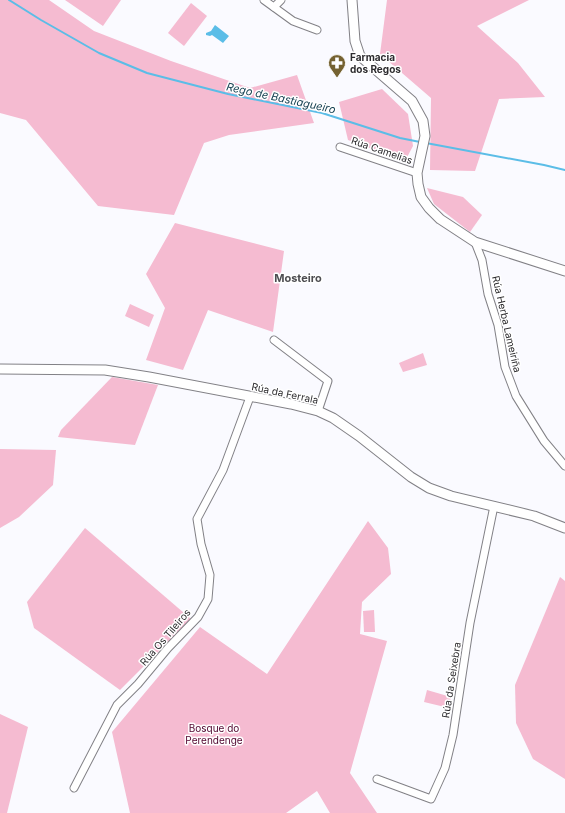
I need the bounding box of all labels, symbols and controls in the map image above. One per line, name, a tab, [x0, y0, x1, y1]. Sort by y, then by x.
place label: Farmacia dos Regos	[350, 51, 401, 76]
pharmacy icon: Farmacia dos Regos	[327, 53, 347, 78]
water label: Rego de Bastiagueiro	[225, 80, 337, 117]
street label: Rúa Camelias	[350, 134, 414, 166]
district label: Mosteiro	[274, 271, 322, 285]
street label: Rúa Herba Lameiriña	[490, 275, 524, 373]
street label: Rúa da Ferrala	[250, 380, 320, 406]
street label: Rúa Os Tileiros	[137, 606, 193, 668]
street label: Rúa da Seixebra	[439, 641, 463, 719]
park label: Bosque do Perendenge	[185, 722, 243, 746]

